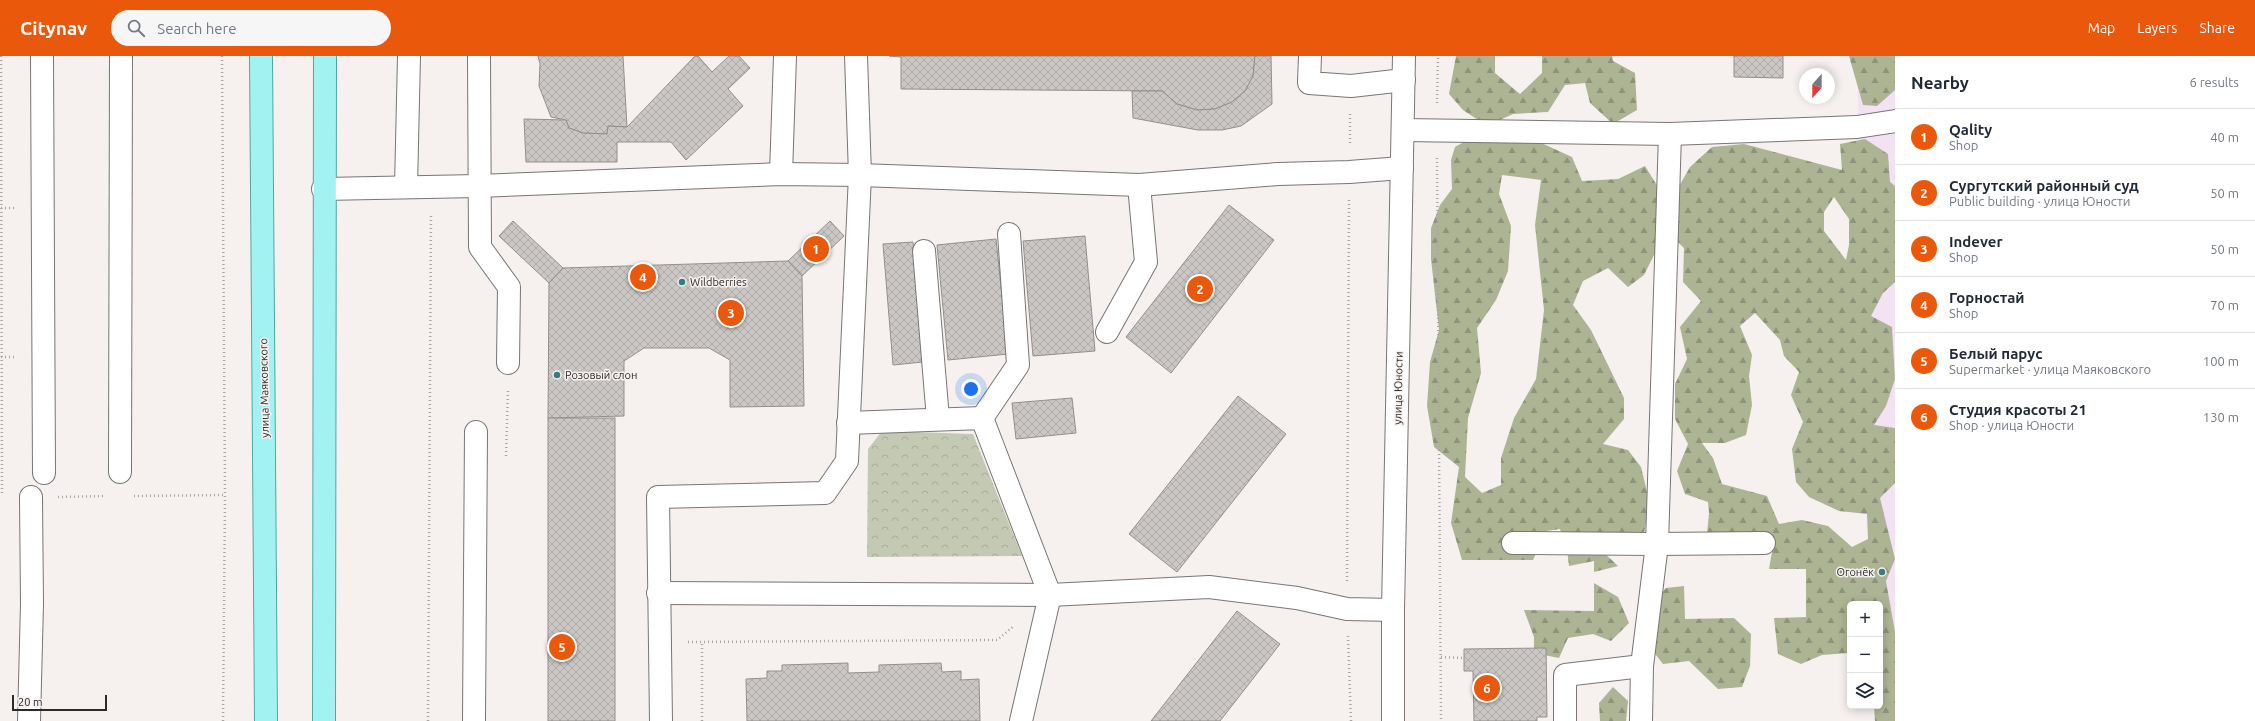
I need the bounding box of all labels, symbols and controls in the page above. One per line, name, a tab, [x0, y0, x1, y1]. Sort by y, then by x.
search box	[111, 10, 391, 46]
text: Citynav	[20, 17, 87, 39]
icon: search	[125, 17, 147, 39]
text: Search here	[157, 20, 237, 37]
text: Map	[2088, 20, 2115, 36]
text: Layers	[2137, 20, 2177, 36]
text: Share	[2199, 20, 2235, 36]
north arrow	[1799, 68, 1835, 104]
text: Nearby	[1911, 73, 1969, 92]
text: 6 results	[2189, 75, 2239, 89]
text: Qality	[1949, 121, 1992, 138]
text: 1	[1920, 130, 1928, 144]
text: 40 m	[2210, 130, 2239, 144]
text: Shop	[1949, 138, 1978, 152]
text: Сургутский районный суд	[1949, 177, 2139, 194]
text: 2	[1920, 186, 1928, 200]
text: 50 m	[2210, 186, 2239, 200]
text: Public building · улица Юности	[1949, 194, 2131, 208]
text: Indever	[1949, 233, 2003, 250]
pin: 1	[803, 234, 829, 264]
text: 3	[1920, 242, 1928, 256]
text: 50 m	[2210, 242, 2239, 256]
text: Shop	[1949, 250, 1978, 264]
pin: 4	[630, 262, 656, 292]
pin: 2	[1187, 274, 1213, 304]
place label: Wildberries	[690, 276, 747, 288]
marker: Wildberries	[677, 277, 687, 287]
text: Горностай	[1949, 289, 2025, 306]
pin: 3	[718, 298, 744, 328]
text: 4	[1920, 298, 1928, 312]
text: 70 m	[2210, 298, 2239, 312]
text: Shop	[1949, 306, 1978, 320]
street label: улица Маяковского	[257, 338, 271, 438]
text: Белый парус	[1949, 345, 2043, 362]
street label: улица Юности	[1391, 351, 1405, 425]
text: 5	[1920, 354, 1928, 368]
text: 100 m	[2203, 354, 2239, 368]
text: Supermarket · улица Маяковского	[1949, 362, 2151, 376]
place label: Розовый слон	[565, 369, 637, 381]
marker: Розовый слон	[552, 370, 562, 380]
your location	[961, 379, 981, 399]
text: Студия красоты 21	[1949, 401, 2087, 418]
text: 6	[1920, 410, 1928, 424]
text: 130 m	[2203, 410, 2239, 424]
text: Shop · улица Юности	[1949, 418, 2074, 432]
place label: Огонёк	[1836, 566, 1874, 578]
marker: Огонёк	[1877, 567, 1887, 577]
map controls	[1847, 601, 1883, 709]
button: +	[1847, 601, 1883, 637]
pin: 5	[549, 632, 575, 662]
button: −	[1847, 637, 1883, 673]
pin: 6	[1474, 673, 1500, 703]
button: layers	[1847, 673, 1883, 709]
scale bar	[12, 693, 107, 712]
text: 20 m	[18, 696, 42, 708]

